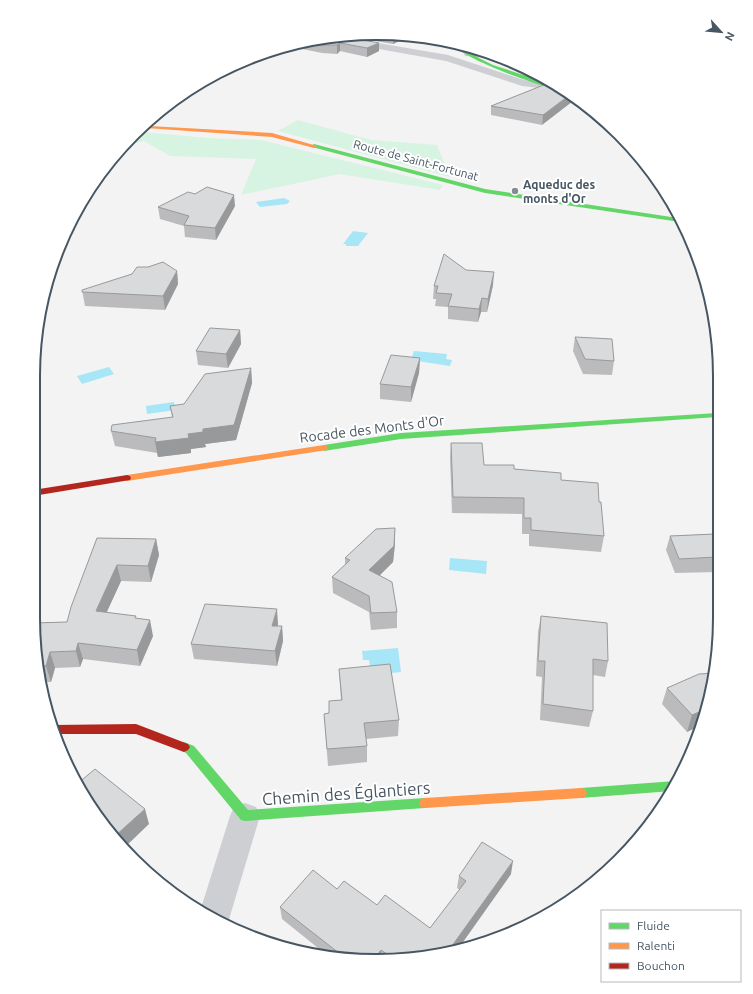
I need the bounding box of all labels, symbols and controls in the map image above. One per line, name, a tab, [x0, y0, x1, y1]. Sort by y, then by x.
north arrow	[701, 12, 741, 52]
text: N	[723, 30, 737, 43]
street label: Route de Saint-Fortunat	[352, 137, 480, 183]
place label: Aqueduc des monts d'Or	[523, 178, 595, 205]
marker: Aqueduc des monts d'Or	[510, 186, 520, 196]
street label: Rocade des Monts d'Or	[299, 412, 446, 446]
street label: Chemin des Églantiers	[261, 777, 431, 808]
legend	[601, 910, 741, 982]
text: Fluide	[637, 919, 670, 932]
text: Ralenti	[637, 939, 675, 952]
text: Bouchon	[637, 959, 685, 972]

